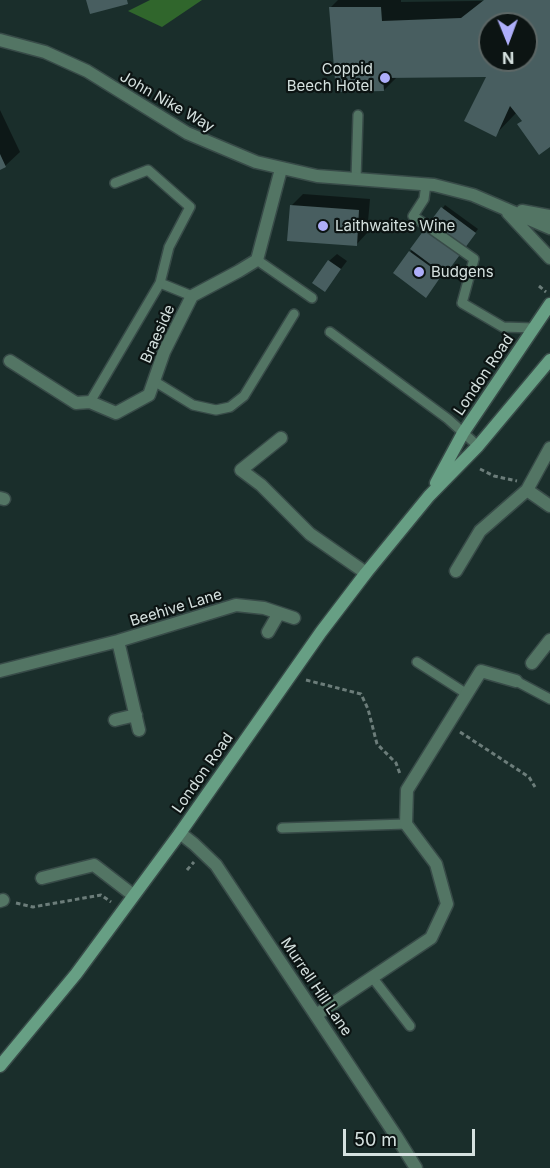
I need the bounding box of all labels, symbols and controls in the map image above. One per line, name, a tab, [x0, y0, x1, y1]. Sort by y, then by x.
north arrow	[478, 12, 538, 72]
text: N	[502, 48, 515, 68]
place label: Coppid Beech Hotel	[287, 60, 373, 95]
street label: John Nike Way	[117, 68, 217, 136]
marker: Coppid Beech Hotel	[378, 71, 392, 85]
place label: Laithwaites Wine	[335, 217, 455, 235]
marker: Laithwaites Wine	[316, 219, 330, 233]
place label: Budgens	[431, 263, 494, 281]
marker: Budgens	[412, 265, 426, 279]
street label: Braeside	[137, 302, 179, 366]
street label: London Road	[450, 331, 518, 419]
street label: Beehive Lane	[128, 585, 224, 631]
street label: London Road	[169, 729, 237, 817]
street label: Murrell Hill Lane	[276, 934, 356, 1040]
scale bar	[346, 1117, 478, 1155]
text: 50 m	[354, 1129, 397, 1150]

